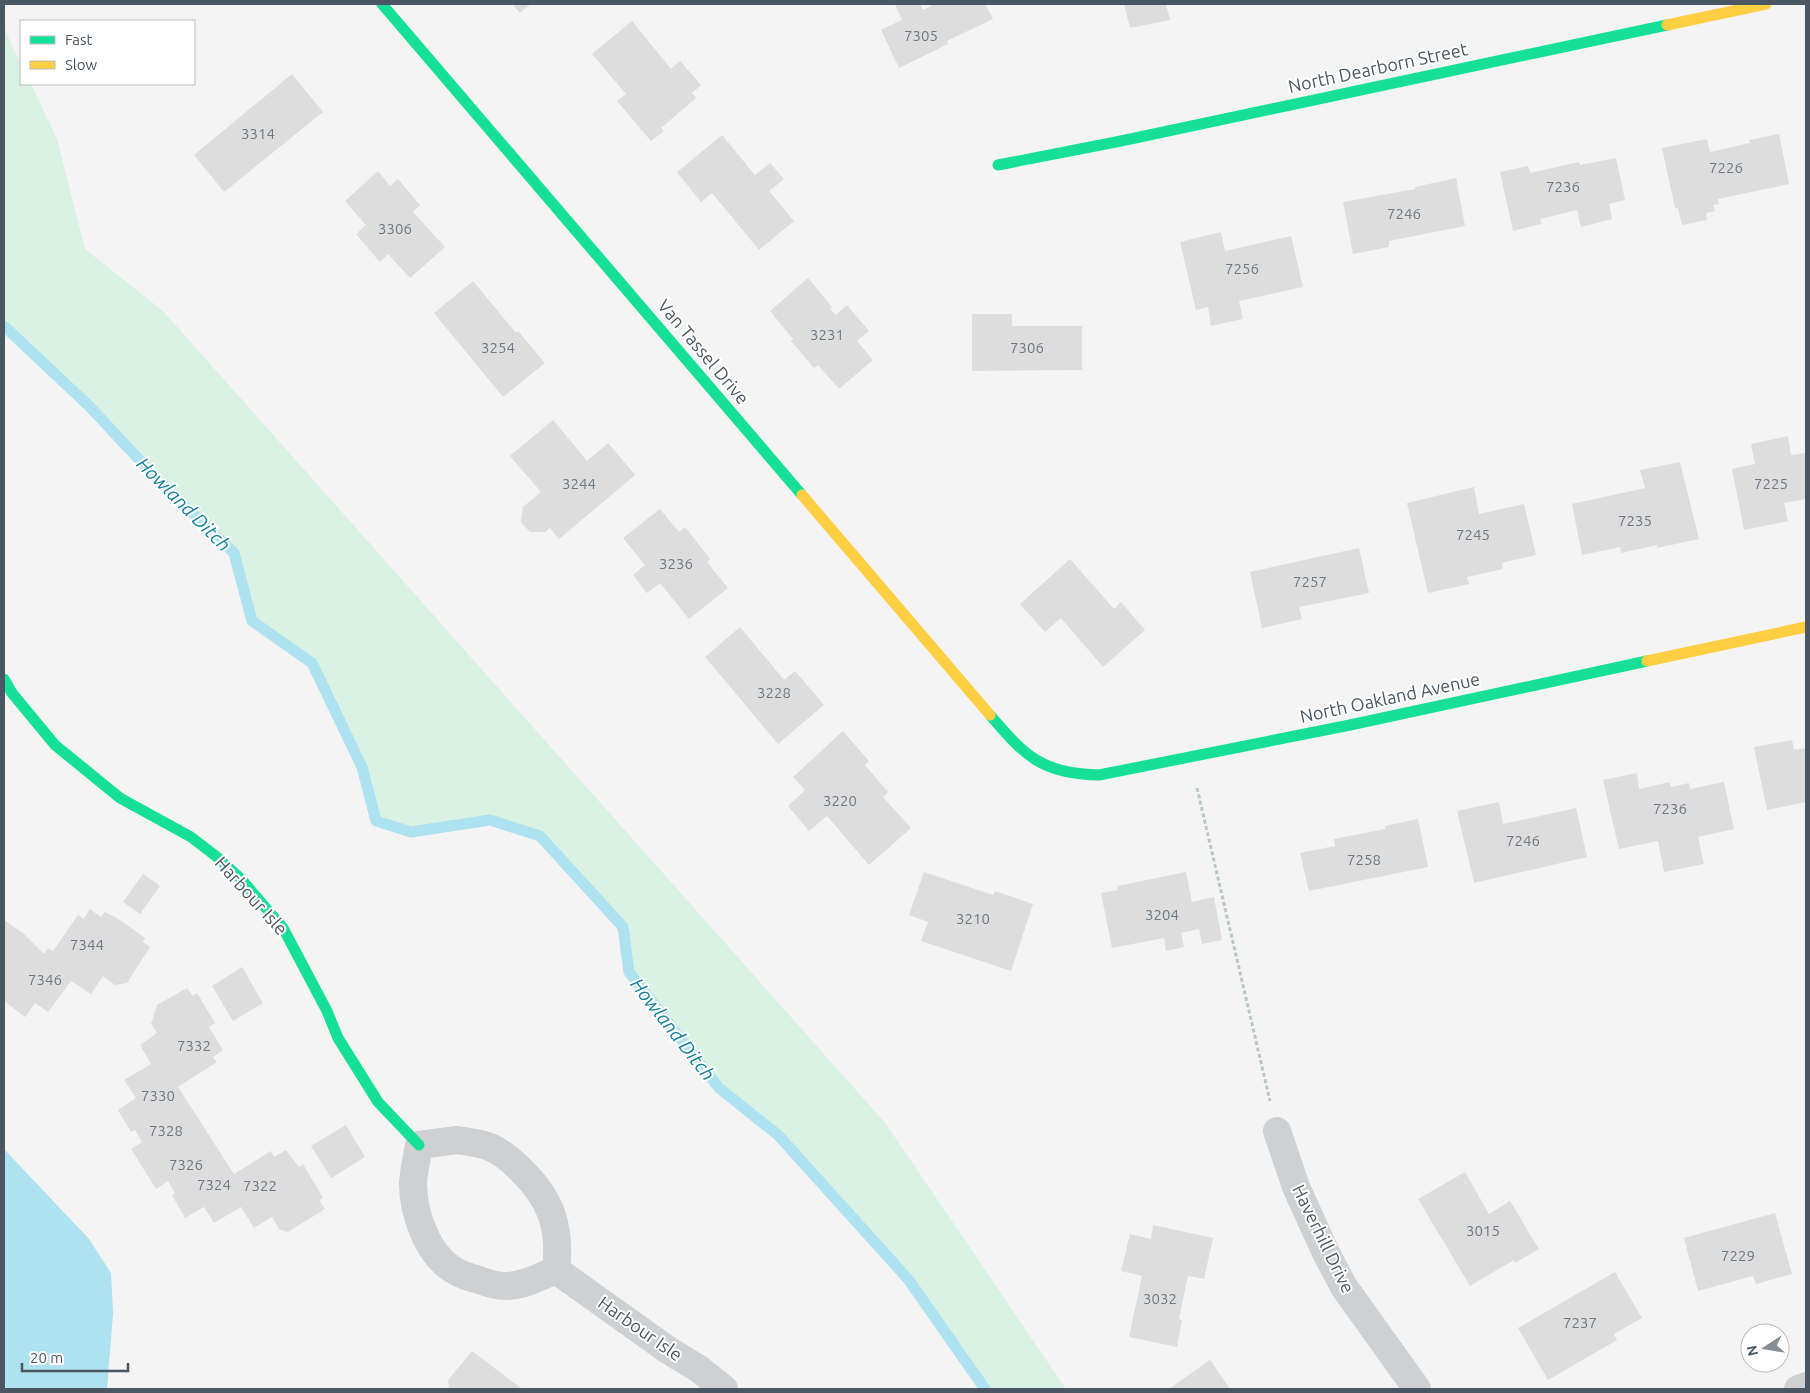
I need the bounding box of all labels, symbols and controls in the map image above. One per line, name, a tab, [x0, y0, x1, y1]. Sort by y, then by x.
legend	[20, 20, 195, 85]
house number: 7305	[904, 27, 938, 44]
text: Fast	[65, 31, 93, 48]
street label: North Dearborn Street	[1286, 38, 1469, 96]
text: Slow	[65, 56, 98, 73]
house number: 3314	[241, 125, 275, 142]
house number: 7226	[1709, 159, 1743, 176]
house number: 7236	[1546, 178, 1580, 195]
house number: 7246	[1387, 205, 1421, 222]
house number: 3306	[378, 220, 412, 237]
house number: 7256	[1225, 260, 1259, 277]
street label: Van Tassel Drive	[654, 295, 753, 408]
house number: 3231	[810, 326, 844, 343]
house number: 3254	[481, 339, 515, 356]
house number: 7306	[1010, 339, 1044, 356]
water label: Howland Ditch	[132, 452, 236, 556]
house number: 3244	[562, 475, 596, 492]
house number: 7225	[1754, 475, 1788, 492]
house number: 7235	[1618, 512, 1652, 529]
house number: 7245	[1456, 526, 1490, 543]
house number: 3236	[659, 555, 693, 572]
house number: 7257	[1293, 573, 1327, 590]
street label: North Oakland Avenue	[1298, 668, 1482, 726]
house number: 3228	[757, 684, 791, 701]
house number: 3220	[823, 792, 857, 809]
house number: 7236	[1653, 800, 1687, 817]
house number: 7246	[1506, 832, 1540, 849]
house number: 7258	[1347, 851, 1381, 868]
street label: Harbour Isle	[212, 852, 292, 938]
house number: 3204	[1145, 906, 1179, 923]
house number: 3210	[956, 910, 990, 927]
house number: 7344	[70, 936, 104, 953]
house number: 7346	[28, 971, 62, 988]
water label: Howland Ditch	[626, 974, 720, 1084]
house number: 7332	[177, 1037, 211, 1054]
house number: 7330	[141, 1087, 175, 1104]
house number: 7328	[149, 1122, 183, 1139]
house number: 7326	[169, 1156, 203, 1173]
house number: 7324	[197, 1176, 231, 1193]
house number: 7322	[243, 1177, 277, 1194]
street label: Haverhill Drive	[1289, 1181, 1359, 1296]
house number: 3015	[1466, 1222, 1500, 1239]
house number: 7229	[1721, 1247, 1755, 1264]
house number: 3032	[1143, 1290, 1177, 1307]
street label: Harbour Isle	[595, 1292, 686, 1364]
house number: 7237	[1563, 1314, 1597, 1331]
north arrow	[1740, 1323, 1790, 1373]
scale bar	[22, 1340, 129, 1372]
text: N	[1743, 1344, 1761, 1357]
text: 20 m	[30, 1349, 63, 1366]

